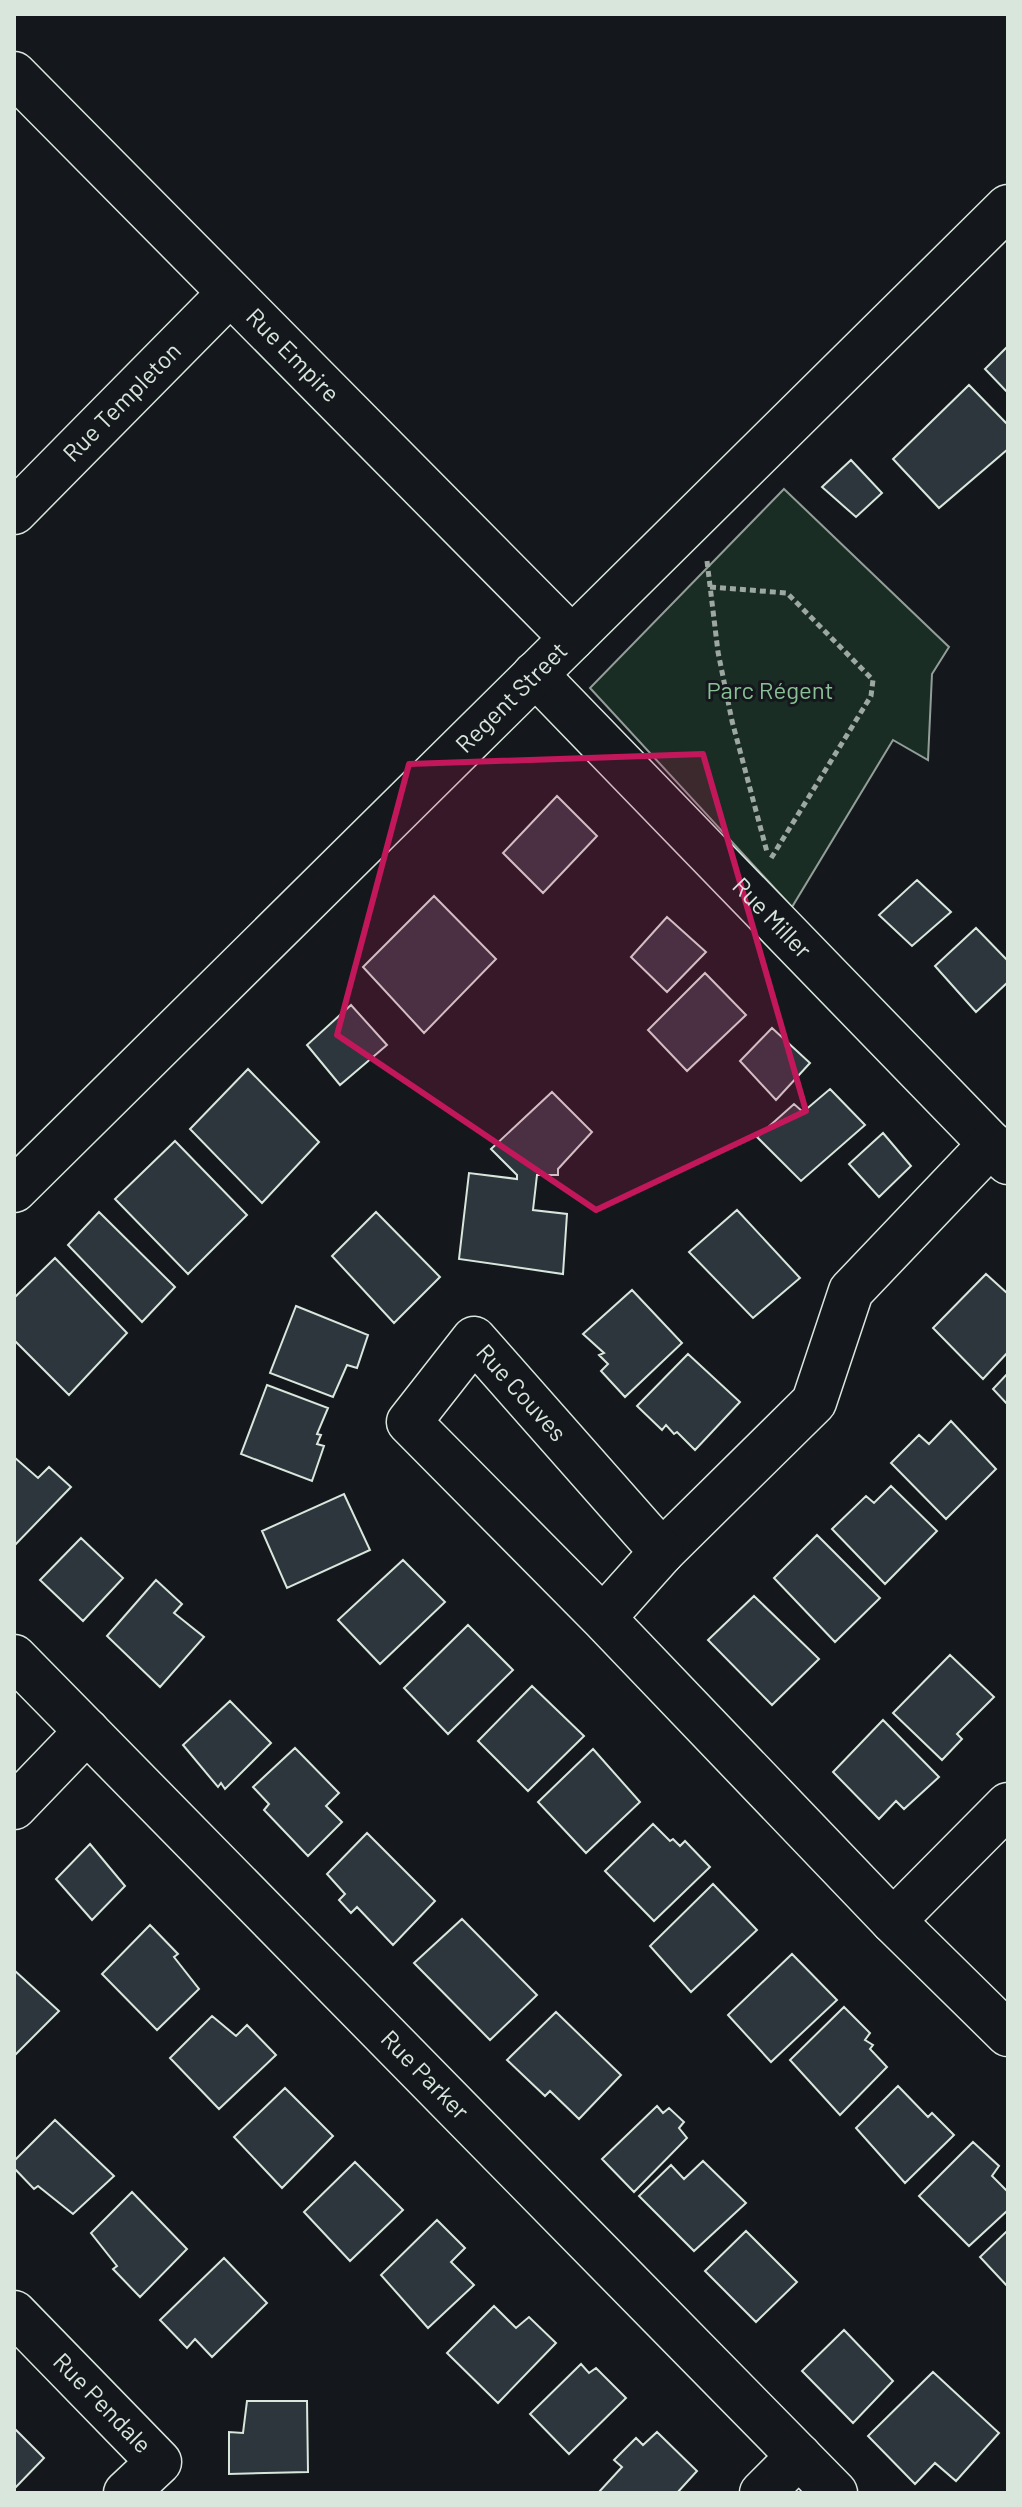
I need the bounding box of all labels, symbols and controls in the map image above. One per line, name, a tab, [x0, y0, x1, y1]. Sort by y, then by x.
street label: Rue Empire	[241, 301, 346, 407]
street label: Rue Templeton	[56, 336, 186, 467]
street label: Regent Street	[449, 635, 572, 758]
park label: Parc Régent	[706, 675, 834, 704]
street label: Rue Miller	[727, 871, 818, 964]
street label: Rue Couves	[471, 1337, 573, 1447]
street label: Rue Parker	[376, 2023, 476, 2125]
street label: Rue Pendale	[48, 2346, 158, 2458]

